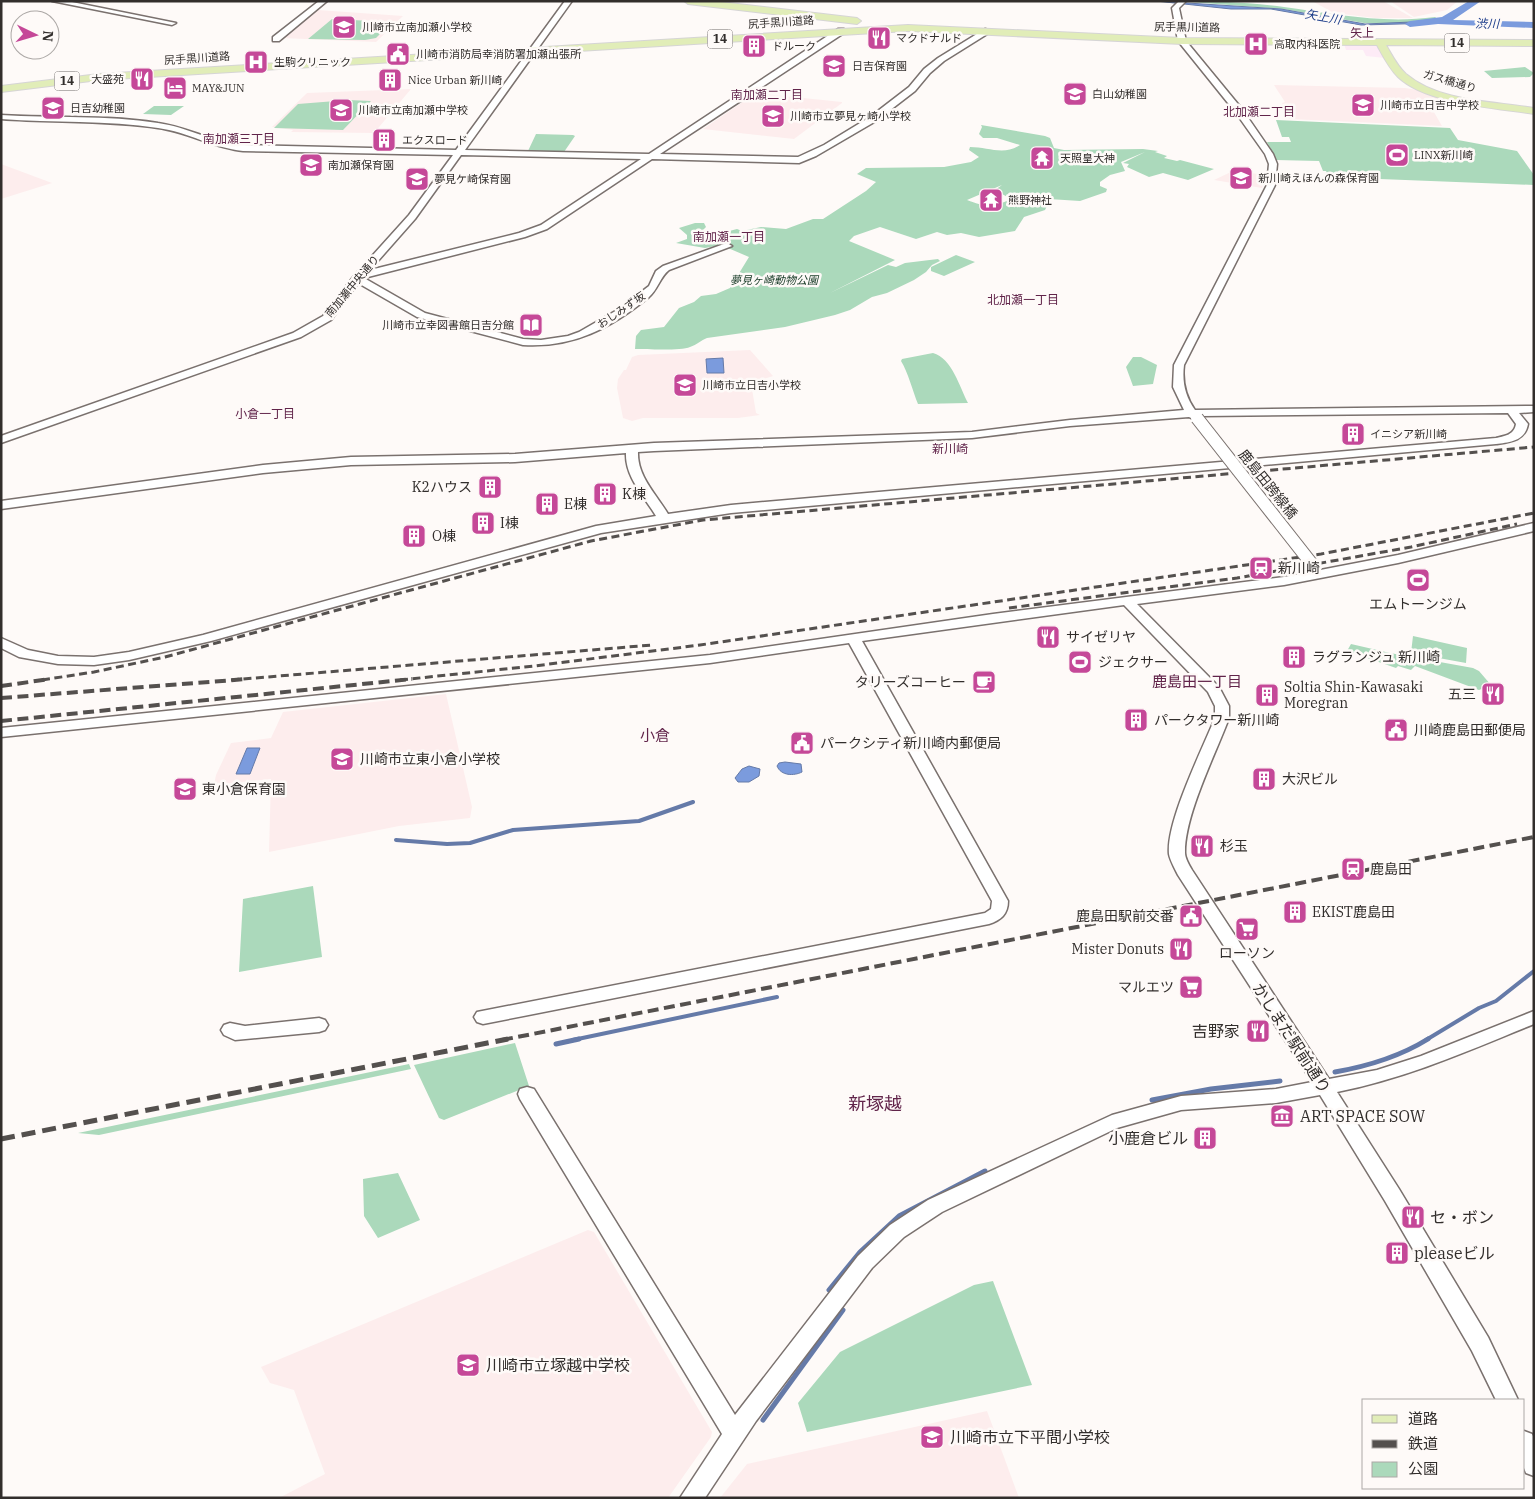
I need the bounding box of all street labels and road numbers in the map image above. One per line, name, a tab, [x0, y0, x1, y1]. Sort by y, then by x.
street label: 尻手黒川道路	[748, 13, 814, 31]
street label: 尻手黒川道路	[1154, 19, 1220, 35]
road number: 14	[708, 30, 732, 48]
road number: 14	[1444, 34, 1470, 52]
street label: 尻手黒川道路	[164, 49, 230, 67]
street label: ガス橋通り	[1422, 67, 1478, 95]
road number: 14	[54, 72, 80, 90]
street label: 南加瀬中央通り	[322, 252, 382, 320]
street label: おしみず坂	[594, 289, 648, 331]
street label: 鹿島田跨線橋	[1235, 446, 1301, 522]
street label: かしまだ駅前通り	[1249, 979, 1335, 1097]

